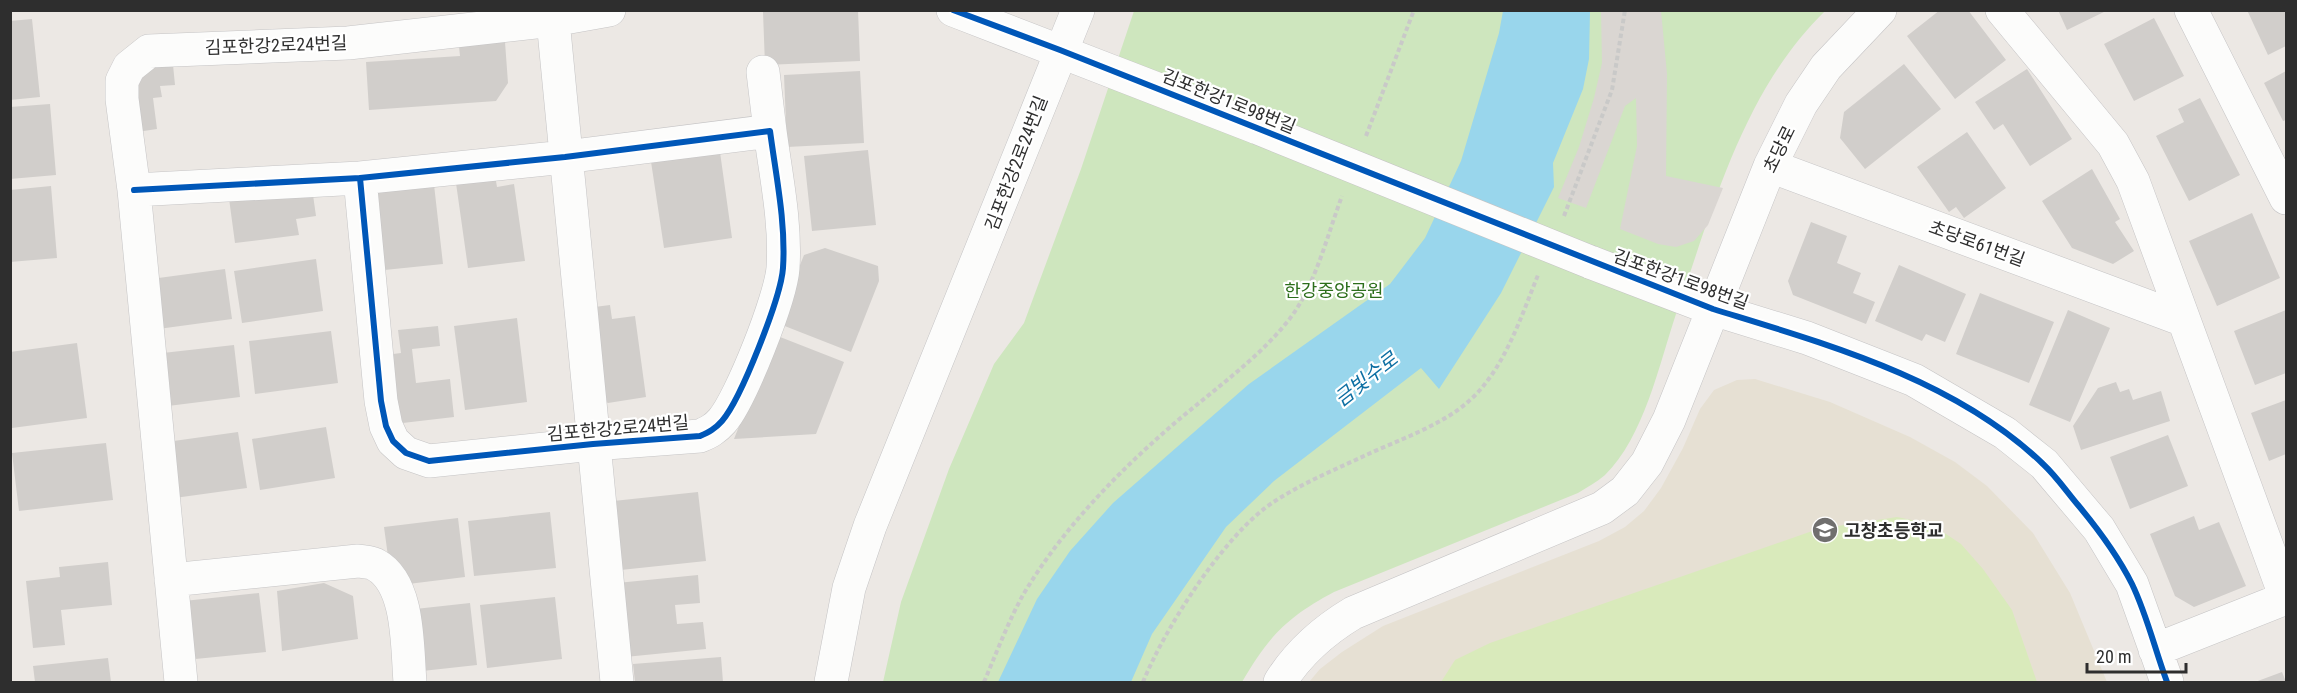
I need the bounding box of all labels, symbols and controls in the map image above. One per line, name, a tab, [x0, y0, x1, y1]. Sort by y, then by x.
street label: 김포한강2로24번길	[204, 32, 348, 58]
street label: 김포한강1로98번길	[1159, 65, 1299, 137]
street label: 김포한강2로24번길	[981, 93, 1051, 233]
street label: 초당로	[1759, 122, 1799, 176]
street label: 초당로61번길	[1926, 216, 2028, 270]
street label: 김포한강1로98번길	[1610, 245, 1752, 313]
park label: 한강중앙공원	[1284, 280, 1384, 301]
water label: 금빛수로	[1330, 346, 1404, 411]
street label: 김포한강2로24번길	[546, 411, 690, 445]
school or university icon: 고창초등학교	[1810, 515, 1840, 545]
place label: 고창초등학교	[1844, 520, 1943, 541]
scale bar	[2087, 636, 2186, 674]
text: 20 m	[2096, 646, 2131, 667]

